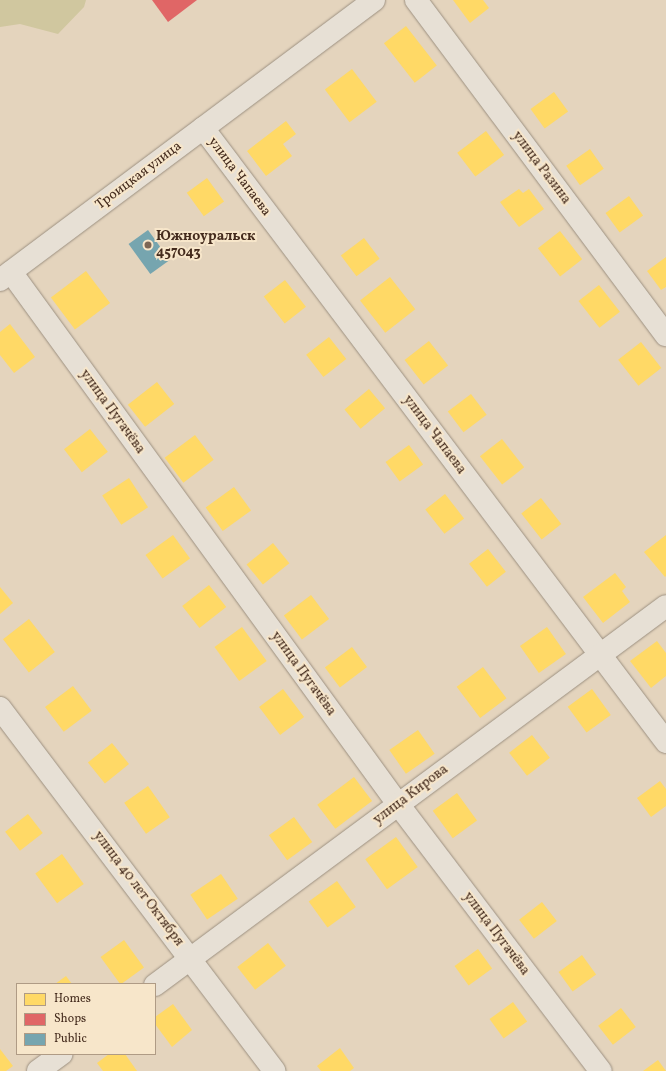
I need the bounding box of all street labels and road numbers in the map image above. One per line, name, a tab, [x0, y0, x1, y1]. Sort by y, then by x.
street label: улица Разина	[508, 128, 574, 208]
street label: улица Чапаева	[204, 134, 274, 220]
street label: Троицкая улица	[92, 138, 186, 214]
street label: улица Пугачёва	[76, 367, 148, 457]
street label: улица Чапаева	[399, 392, 469, 478]
street label: улица Пугачёва	[267, 629, 339, 719]
street label: улица Кирова	[370, 761, 452, 829]
street label: улица 40 лет Октября	[89, 828, 187, 950]
street label: улица Пугачёва	[459, 889, 533, 979]

